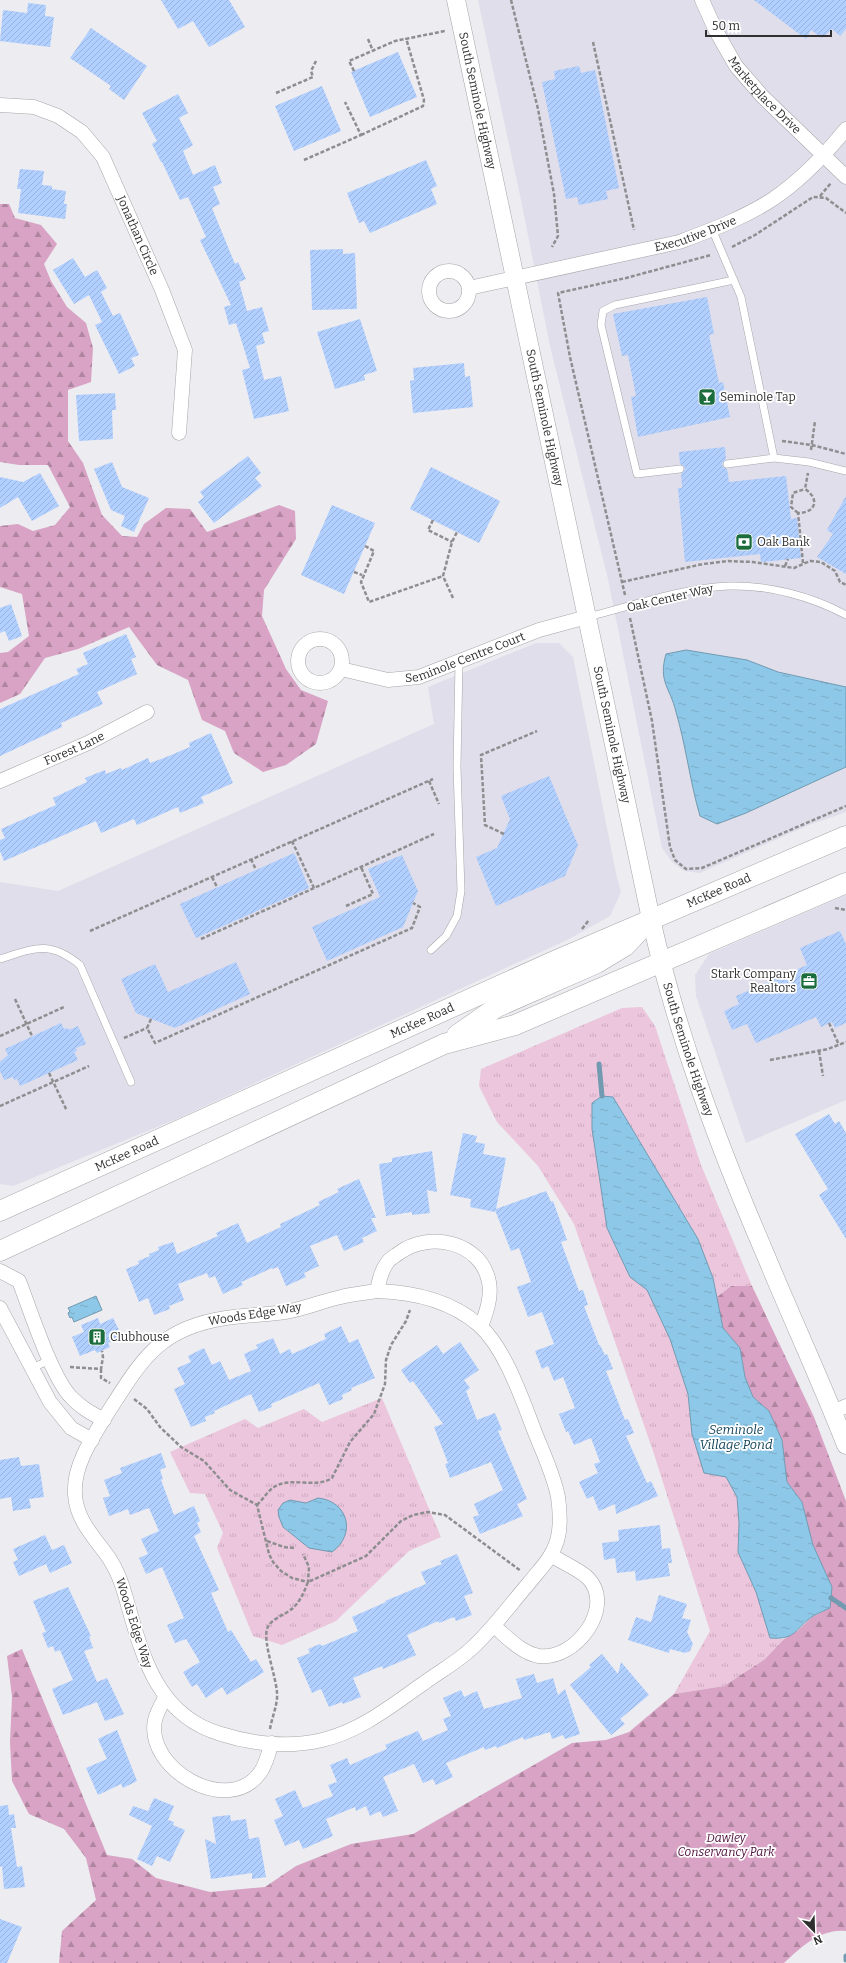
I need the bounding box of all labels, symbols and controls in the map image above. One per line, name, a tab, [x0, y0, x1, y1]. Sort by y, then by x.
scale bar	[706, 12, 831, 38]
text: 50 m	[712, 19, 741, 33]
street label: South Seminole Highway	[456, 31, 499, 171]
street label: Marketplace Drive	[725, 54, 804, 137]
street label: Jonathan Circle	[114, 193, 161, 277]
street label: Executive Drive	[653, 213, 738, 254]
street label: South Seminole Highway	[523, 348, 566, 488]
bar icon: Seminole Tap	[697, 387, 717, 407]
place label: Seminole Tap	[720, 390, 796, 404]
bank icon: Oak Bank	[734, 532, 754, 552]
place label: Oak Bank	[757, 535, 810, 549]
street label: Oak Center Way	[625, 581, 715, 615]
street label: Seminole Centre Court	[404, 629, 527, 685]
street label: South Seminole Highway	[591, 665, 633, 805]
street label: Forest Lane	[42, 729, 107, 768]
street label: McKee Road	[685, 871, 753, 910]
place label: Stark Company Realtors	[711, 967, 797, 995]
office icon: Stark Company Realtors	[799, 971, 819, 991]
street label: South Seminole Highway	[660, 981, 717, 1119]
street label: McKee Road	[388, 1000, 456, 1041]
street label: McKee Road	[93, 1133, 161, 1174]
street label: Woods Edge Way	[207, 1300, 303, 1328]
building icon: Clubhouse	[87, 1327, 107, 1347]
place label: Clubhouse	[110, 1330, 169, 1344]
water label: Seminole Village Pond	[699, 1422, 773, 1452]
street label: Woods Edge Way	[113, 1576, 155, 1671]
park label: Dawley Conservancy Park	[678, 1831, 775, 1859]
north arrow	[794, 1911, 834, 1951]
text: N	[811, 1932, 824, 1948]

